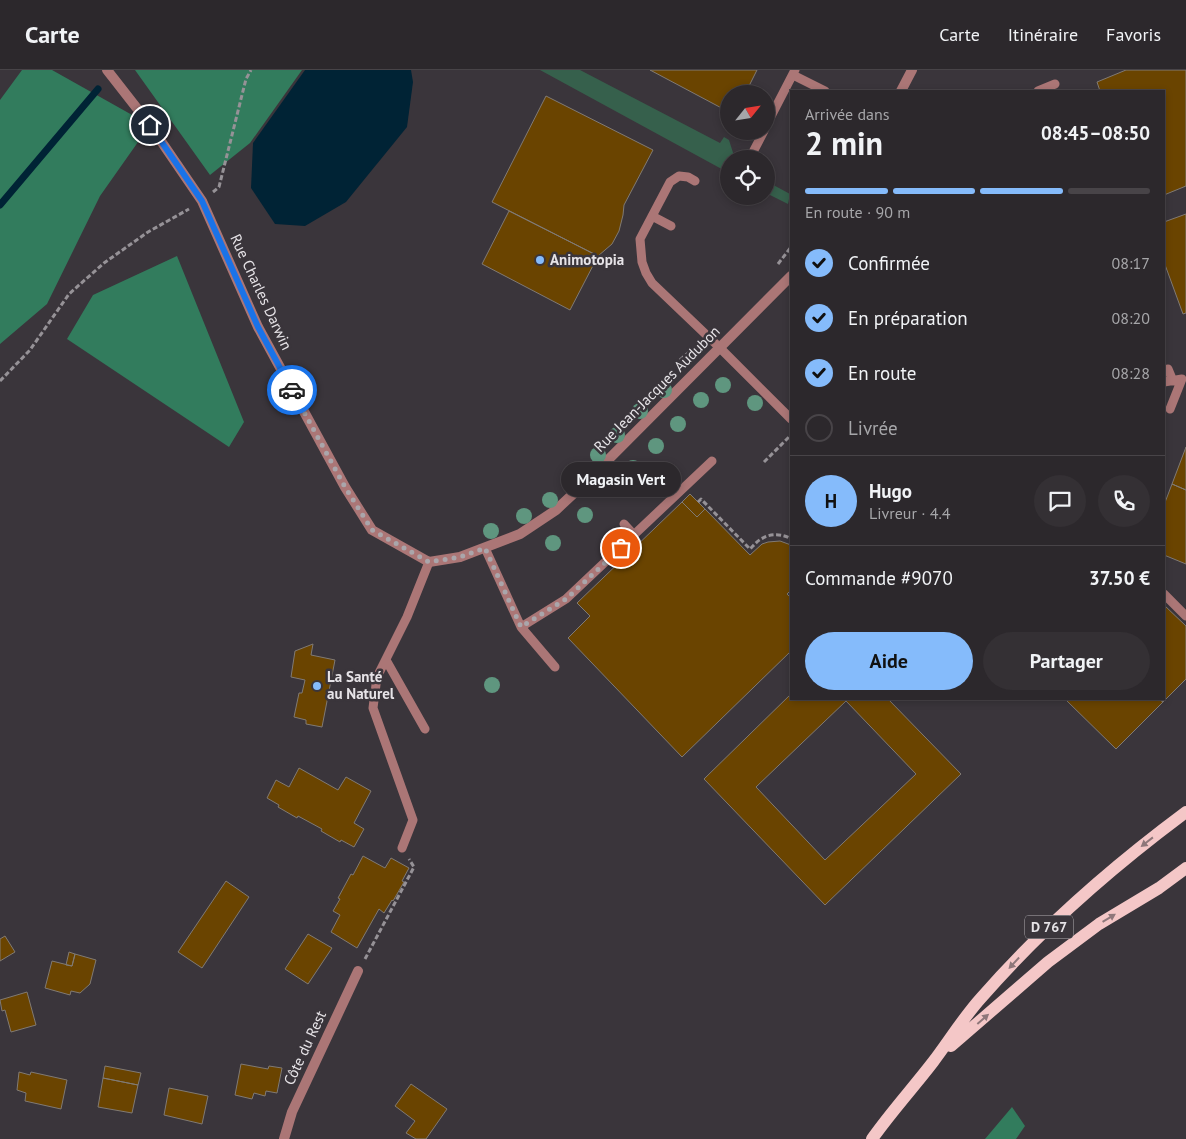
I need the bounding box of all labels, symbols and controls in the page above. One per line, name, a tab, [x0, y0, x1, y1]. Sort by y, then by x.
text: Carte	[25, 19, 80, 50]
text: Carte	[939, 23, 980, 46]
text: Itinéraire	[1008, 23, 1078, 46]
text: Favoris	[1106, 23, 1161, 46]
north arrow	[720, 85, 775, 140]
map controls	[720, 85, 775, 205]
pin	[129, 104, 171, 146]
text: Arrivée dans	[805, 104, 889, 124]
icon: home	[136, 111, 164, 139]
text: 08:45–08:50	[1041, 121, 1150, 145]
text: 2 min	[805, 122, 883, 164]
button: locate	[720, 150, 775, 205]
text: En route · 90 m	[805, 202, 910, 222]
street label: Rue Charles Darwin	[226, 231, 297, 353]
icon: check	[805, 249, 833, 277]
place label: Animotopia	[550, 250, 624, 269]
text: Confirmée	[848, 251, 930, 275]
text: 08:17	[1112, 253, 1150, 273]
marker: Animotopia	[534, 254, 546, 266]
icon: check	[805, 304, 833, 332]
text: En préparation	[848, 306, 968, 330]
text: 08:20	[1112, 308, 1150, 328]
street label: Rue Jean-Jacques Audubon	[590, 322, 724, 456]
icon: check	[805, 359, 833, 387]
text: En route	[848, 361, 916, 385]
text: 08:28	[1112, 363, 1150, 383]
courier	[267, 365, 317, 415]
icon: car	[278, 376, 306, 404]
text: Livrée	[848, 416, 898, 440]
callout: Magasin Vert	[561, 463, 681, 498]
text: Magasin Vert	[577, 469, 665, 489]
button: chat	[1034, 475, 1086, 527]
button: phone	[1098, 475, 1150, 527]
text: Hugo	[869, 479, 912, 503]
text: H	[825, 489, 837, 513]
text: Livreur · 4.4	[869, 503, 951, 523]
pin	[600, 527, 642, 569]
icon: bag	[607, 534, 635, 562]
text: Commande #9070	[805, 566, 953, 590]
text: 37.50 €	[1089, 566, 1150, 590]
button: Aide	[805, 632, 973, 690]
button: Partager	[983, 632, 1150, 690]
place label: La Santé au Naturel	[327, 667, 395, 703]
marker: La Santé au Naturel	[311, 680, 323, 692]
one-way arrow	[1141, 836, 1154, 847]
one-way arrow	[1103, 913, 1116, 922]
road number: D 767	[1025, 916, 1073, 939]
one-way arrow	[1008, 956, 1020, 968]
street label: Côte du Rest	[279, 1008, 330, 1088]
one-way arrow	[976, 1014, 989, 1025]

